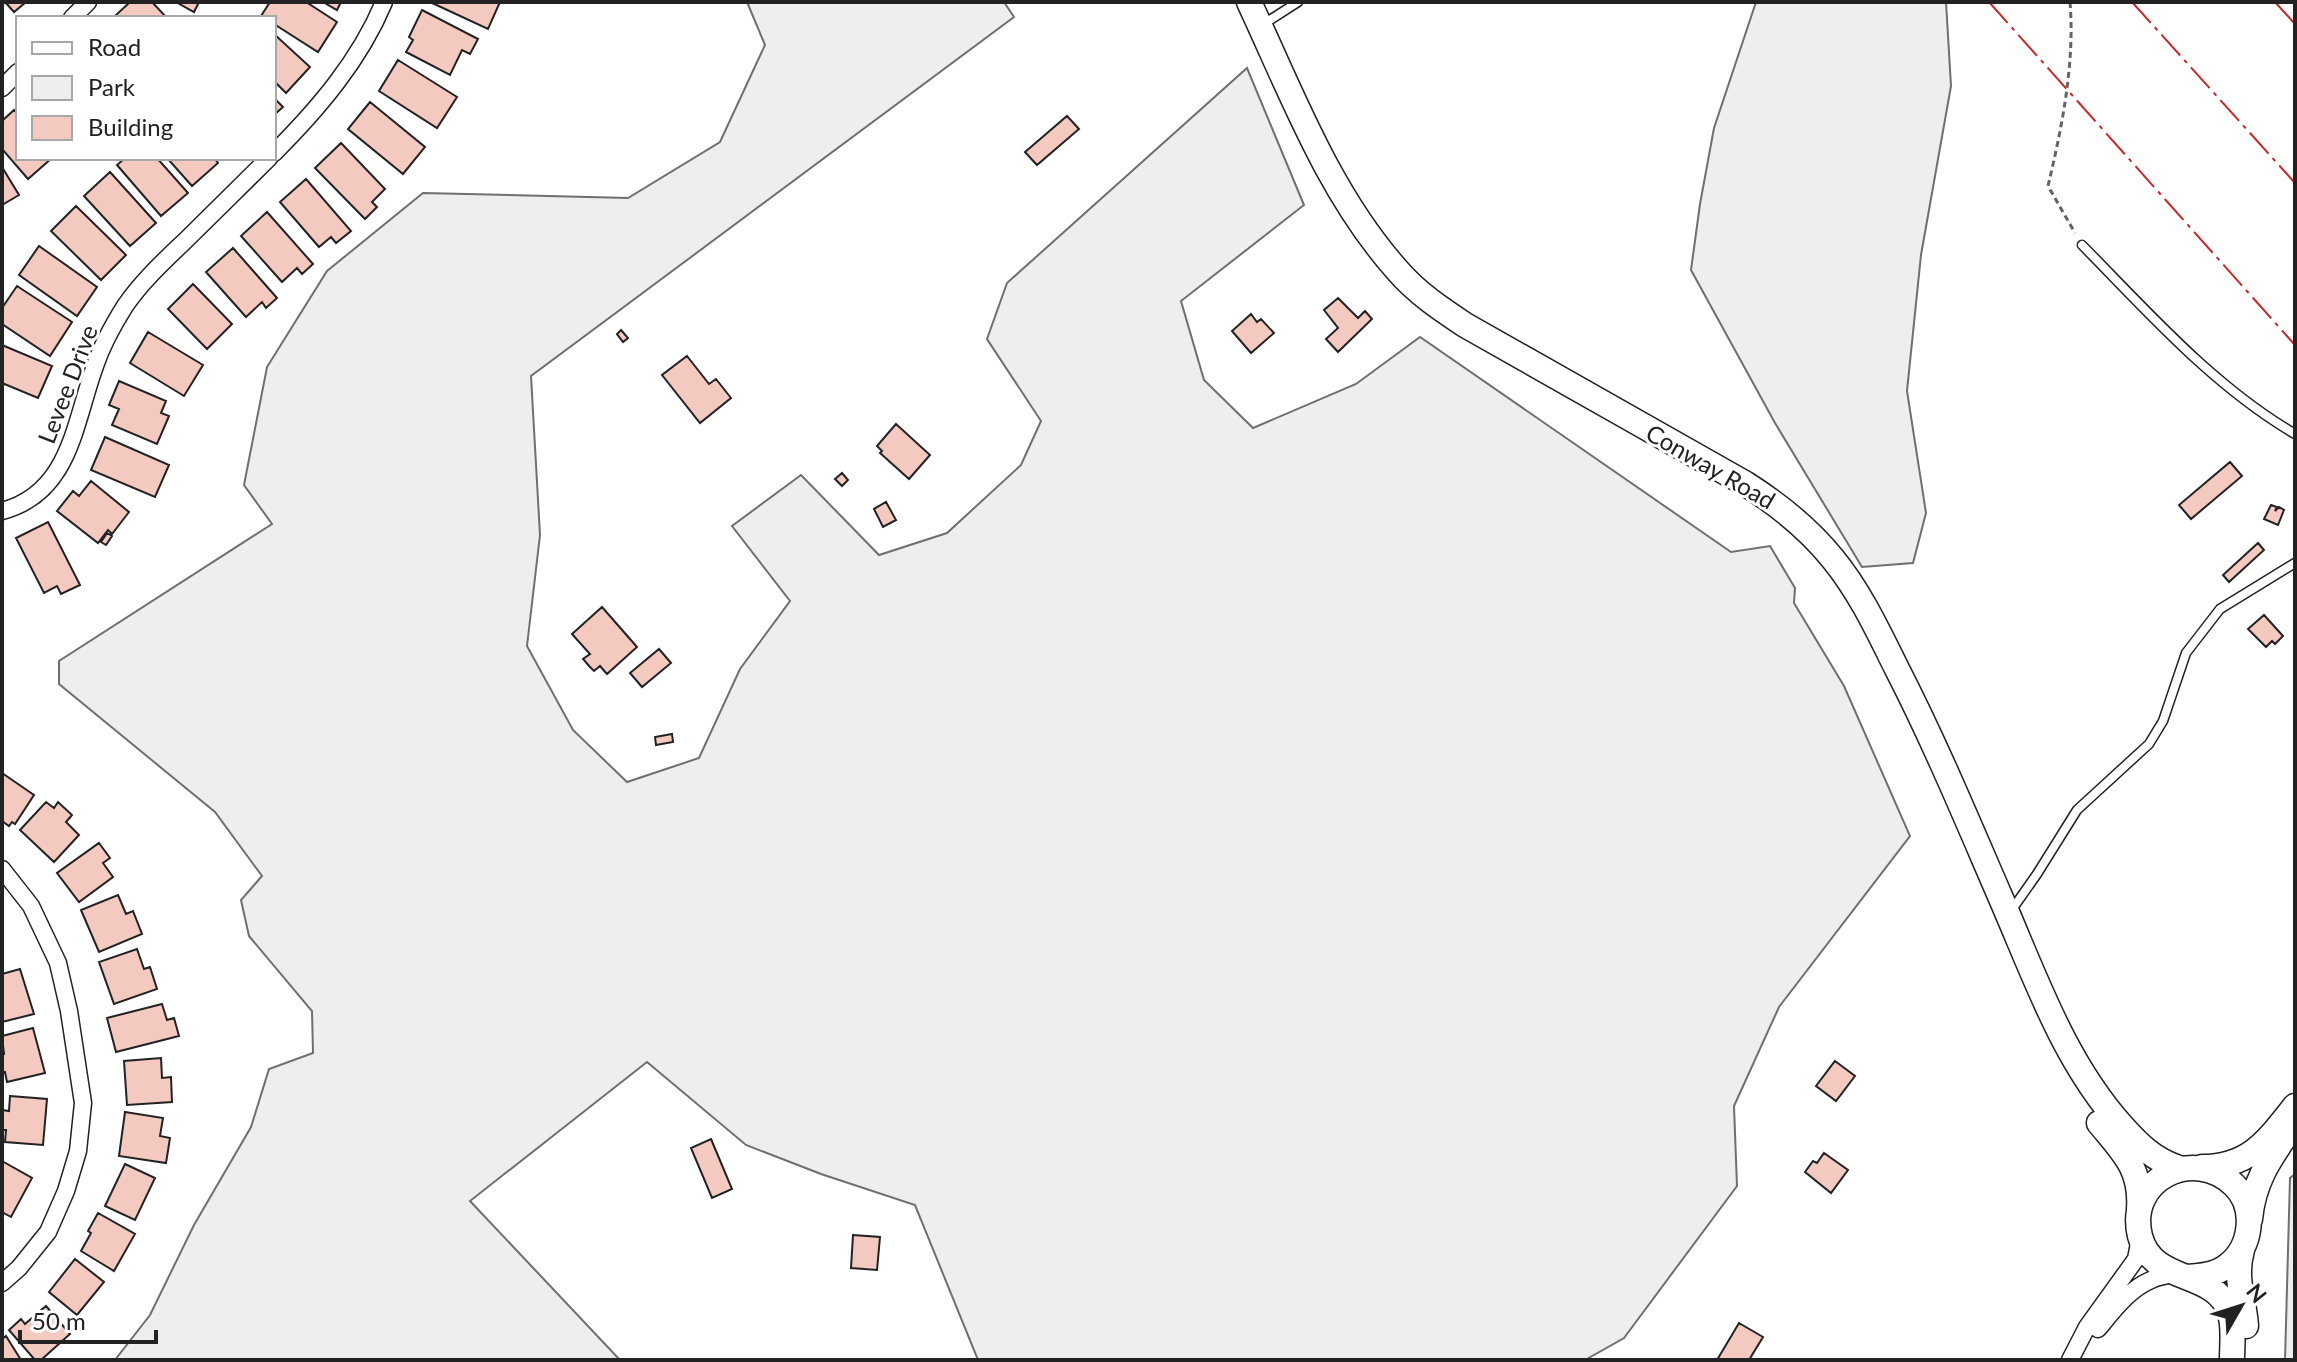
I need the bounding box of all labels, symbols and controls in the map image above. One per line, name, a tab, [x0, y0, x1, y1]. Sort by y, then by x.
legend	[16, 16, 276, 160]
text: Road	[88, 32, 141, 61]
text: Park	[88, 72, 136, 101]
text: Building	[88, 112, 173, 141]
street label: Levee Drive	[31, 321, 103, 447]
street label: Conway Road	[1641, 417, 1781, 515]
north arrow	[2201, 1266, 2281, 1346]
text: N	[2241, 1278, 2273, 1308]
scale bar	[20, 1294, 156, 1344]
text: 50 m	[32, 1306, 86, 1335]

